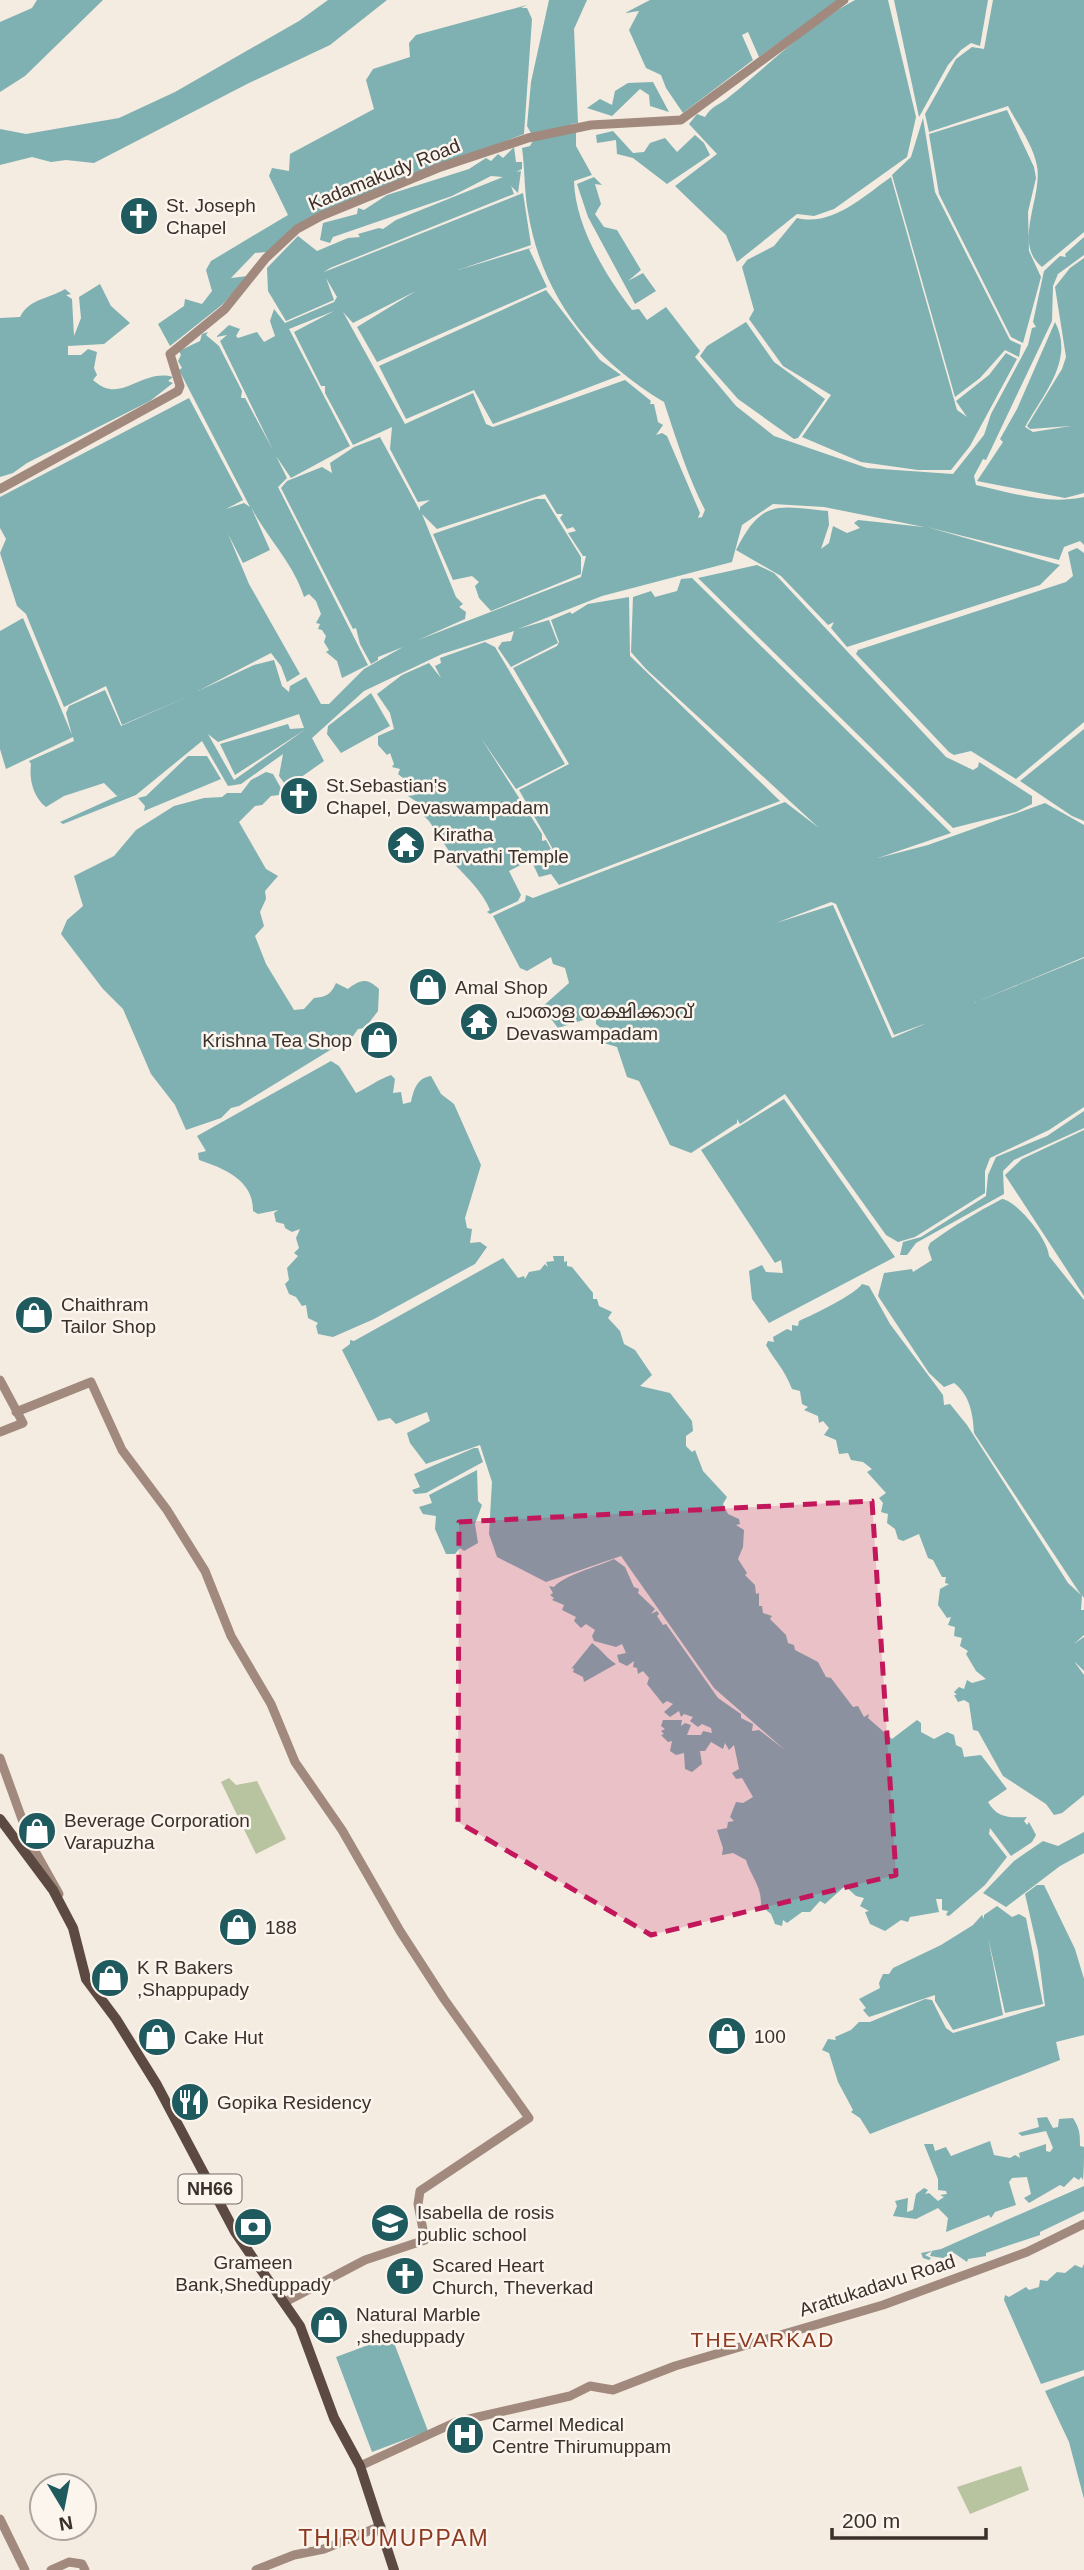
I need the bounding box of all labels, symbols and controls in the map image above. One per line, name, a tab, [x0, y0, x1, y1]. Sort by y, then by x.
street label: Kadamakudy Road	[305, 134, 463, 214]
church icon: St. Joseph Chapel	[118, 195, 160, 237]
place label: St. Joseph Chapel	[166, 195, 256, 238]
church icon: St.Sebastian's Chapel, Devaswampadam	[278, 775, 320, 817]
place label: St.Sebastian's Chapel, Devaswampadam	[326, 775, 549, 818]
temple icon: Kiratha Parvathi Temple	[385, 824, 427, 866]
place label: Kiratha Parvathi Temple	[433, 824, 569, 867]
shop icon: Amal Shop	[407, 966, 449, 1008]
place label: Amal Shop	[455, 977, 548, 998]
temple icon: പാതാള യക്ഷിക്കാവ് Devaswampadam	[458, 1001, 500, 1043]
place label: പാതാള യക്ഷിക്കാവ് Devaswampadam	[506, 1001, 695, 1044]
shop icon: Krishna Tea Shop	[358, 1019, 400, 1061]
place label: Krishna Tea Shop	[202, 1030, 352, 1051]
shop icon: Chaithram Tailor Shop	[13, 1294, 55, 1336]
place label: Chaithram Tailor Shop	[61, 1294, 156, 1337]
shop icon: Beverage Corporation Varapuzha	[16, 1810, 58, 1852]
place label: Beverage Corporation Varapuzha	[64, 1810, 250, 1853]
shop icon: 188	[217, 1906, 259, 1948]
place label: 188	[265, 1917, 297, 1938]
shop icon: K R Bakers ,Shappupady	[89, 1957, 131, 1999]
place label: K R Bakers ,Shappupady	[137, 1957, 249, 2000]
shop icon: 100	[706, 2015, 748, 2057]
shop icon: Cake Hut	[136, 2016, 178, 2058]
place label: 100	[754, 2026, 786, 2047]
place label: Cake Hut	[184, 2027, 264, 2048]
restaurant icon: Gopika Residency	[169, 2081, 211, 2123]
place label: Gopika Residency	[217, 2092, 372, 2113]
road number: NH66	[178, 2174, 242, 2204]
school or university icon: Isabella de rosis public school	[369, 2202, 411, 2244]
place label: Isabella de rosis public school	[417, 2202, 554, 2245]
bank icon: Grameen Bank,Sheduppady	[232, 2206, 274, 2248]
street label: Arattukadavu Road	[797, 2250, 958, 2321]
place label: Grameen Bank,Sheduppady	[175, 2252, 331, 2295]
church icon: Scared Heart Church, Theverkad	[384, 2255, 426, 2297]
place label: Scared Heart Church, Theverkad	[432, 2255, 593, 2298]
shop icon: Natural Marble ,sheduppady	[308, 2304, 350, 2346]
place label: Natural Marble ,sheduppady	[356, 2304, 481, 2347]
district label: THEVARKAD	[691, 2328, 835, 2351]
hospital icon: Carmel Medical Centre Thirumuppam	[444, 2414, 486, 2456]
place label: Carmel Medical Centre Thirumuppam	[492, 2414, 671, 2457]
north arrow	[28, 2472, 98, 2542]
scale bar	[832, 2496, 986, 2540]
text: 200 m	[842, 2509, 900, 2532]
text: N	[57, 2512, 74, 2535]
district label: THIRUMUPPAM	[298, 2525, 490, 2551]

